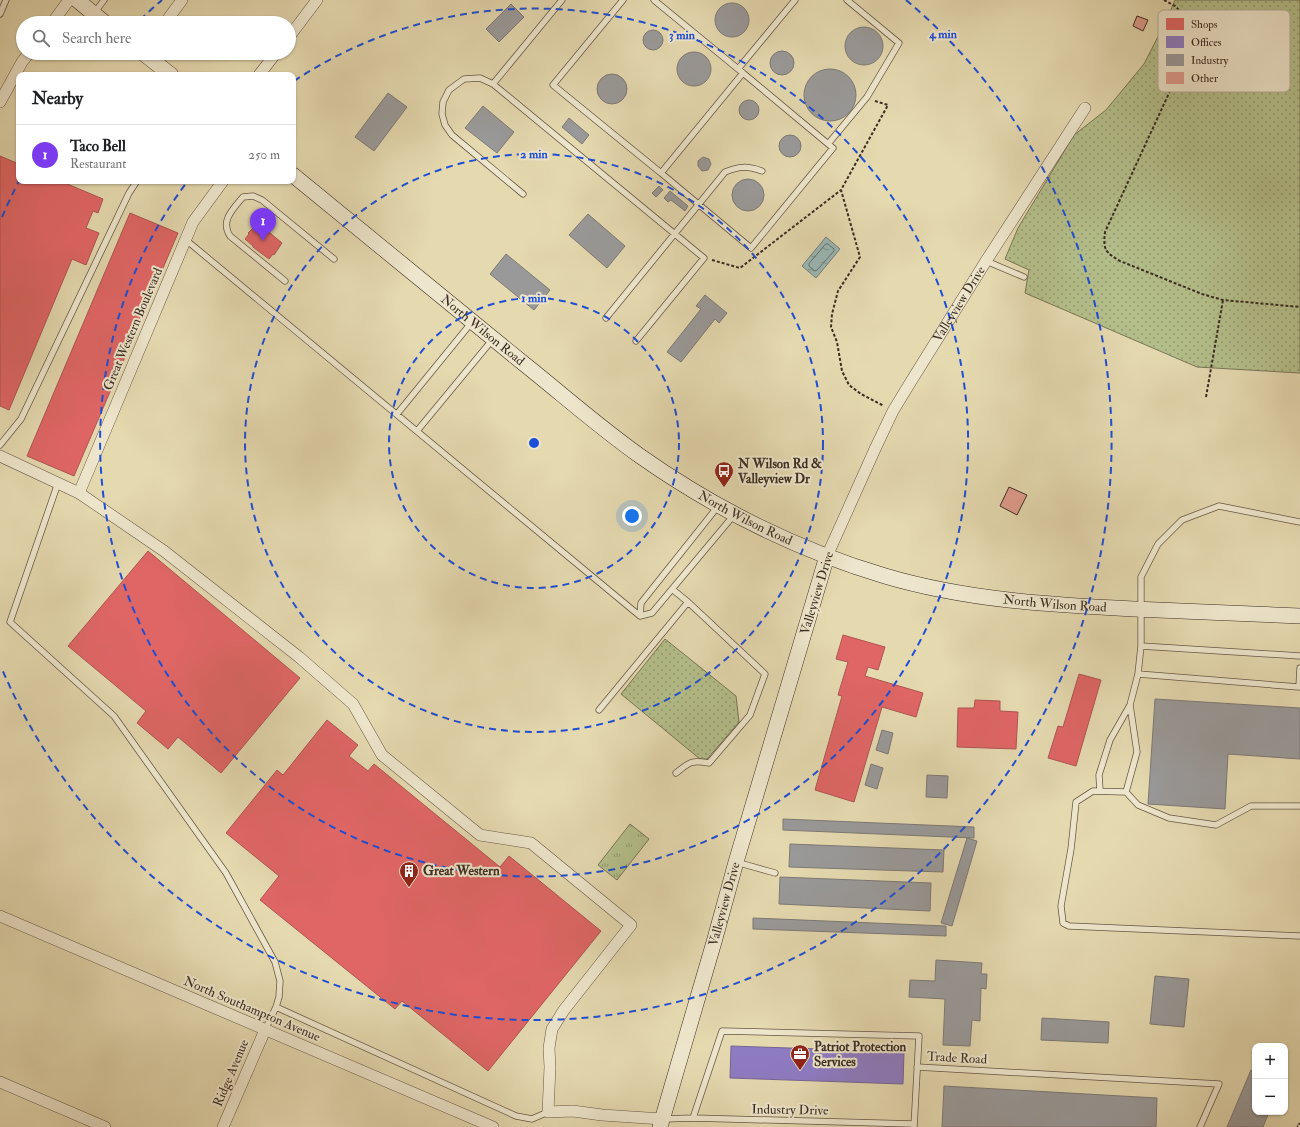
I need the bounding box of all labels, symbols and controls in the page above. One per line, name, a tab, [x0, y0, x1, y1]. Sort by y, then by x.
legend	[1158, 10, 1290, 92]
search box	[16, 16, 296, 60]
text: Shops	[1191, 18, 1218, 32]
icon: search	[30, 27, 52, 49]
text: 4 min	[928, 27, 958, 42]
text: 3 min	[669, 28, 696, 43]
text: Search here	[62, 29, 131, 48]
text: Offices	[1191, 36, 1222, 49]
text: Industry	[1191, 54, 1229, 68]
text: Other	[1191, 72, 1219, 85]
text: Nearby	[32, 88, 83, 109]
text: Taco Bell	[70, 137, 126, 156]
text: 1	[43, 147, 47, 163]
text: 250 m	[248, 147, 280, 163]
text: 2 min	[520, 147, 548, 162]
text: Restaurant	[70, 156, 126, 172]
pin: 1	[250, 208, 276, 241]
street label: Valleyview Drive	[930, 263, 989, 345]
street label: Great Western Boulevard	[100, 265, 166, 393]
street label: North Wilson Road	[437, 291, 528, 369]
text: 1 min	[521, 291, 548, 306]
centre of rings	[527, 436, 541, 450]
place label: N Wilson Rd & Valleyview Dr	[737, 456, 822, 488]
bus stop icon: N Wilson Rd & Valleyview Dr	[713, 460, 735, 488]
street label: North Wilson Road	[695, 487, 795, 549]
your location	[622, 506, 642, 526]
street label: Valleyview Drive	[797, 549, 838, 637]
street label: North Wilson Road	[1002, 591, 1108, 616]
building icon: Great Western	[398, 860, 420, 888]
street label: Valleyview Drive	[705, 860, 744, 948]
place label: Great Western	[423, 863, 500, 879]
street label: North Southampton Avenue	[181, 973, 323, 1046]
street label: Ridge Avenue	[210, 1037, 253, 1109]
place label: Patriot Protection Services	[814, 1039, 907, 1070]
office icon: Patriot Protection Services	[789, 1043, 811, 1071]
map controls	[1252, 1043, 1288, 1115]
button: +	[1252, 1043, 1288, 1079]
street label: Trade Road	[927, 1048, 988, 1068]
button: −	[1252, 1079, 1288, 1115]
street label: Industry Drive	[751, 1101, 829, 1120]

